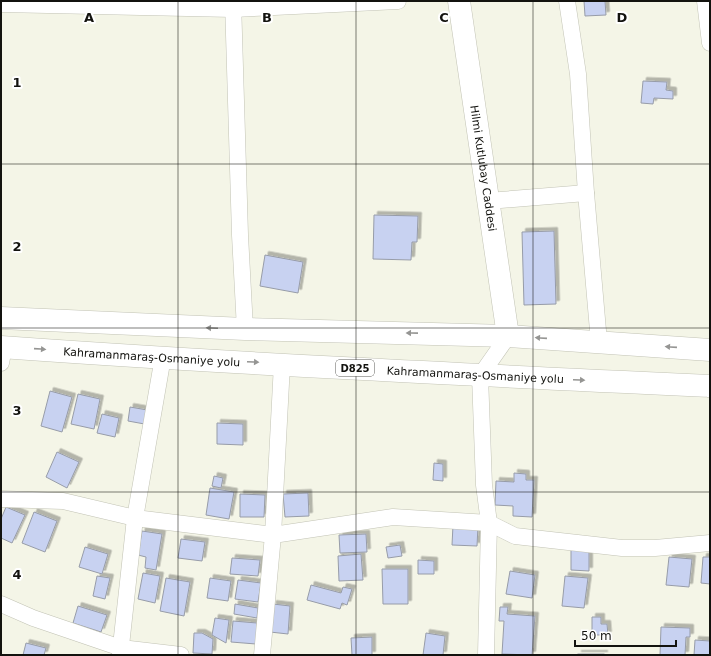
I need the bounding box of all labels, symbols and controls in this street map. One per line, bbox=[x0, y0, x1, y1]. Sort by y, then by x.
text: A bbox=[84, 10, 94, 25]
text: B bbox=[262, 10, 272, 25]
text: C bbox=[439, 10, 449, 25]
text: D bbox=[617, 10, 628, 25]
text: 1 bbox=[12, 75, 22, 90]
street label: Hilmi Kutlubay Caddesi bbox=[467, 104, 499, 232]
text: 2 bbox=[12, 239, 22, 254]
one-way arrow bbox=[205, 325, 218, 331]
one-way arrow bbox=[405, 330, 418, 336]
one-way arrow bbox=[535, 335, 547, 342]
one-way arrow bbox=[665, 344, 677, 351]
street label: Kahramanmaraş-Osmaniye yolu bbox=[63, 345, 240, 369]
one-way arrow bbox=[34, 346, 46, 353]
one-way arrow bbox=[247, 359, 260, 366]
road number: D825 bbox=[336, 360, 374, 376]
street label: Kahramanmaraş-Osmaniye yolu bbox=[386, 364, 564, 386]
one-way arrow bbox=[573, 377, 586, 383]
text: 3 bbox=[12, 403, 22, 418]
text: 4 bbox=[12, 567, 22, 582]
scale bar bbox=[575, 622, 676, 648]
text: 50 m bbox=[581, 629, 612, 643]

